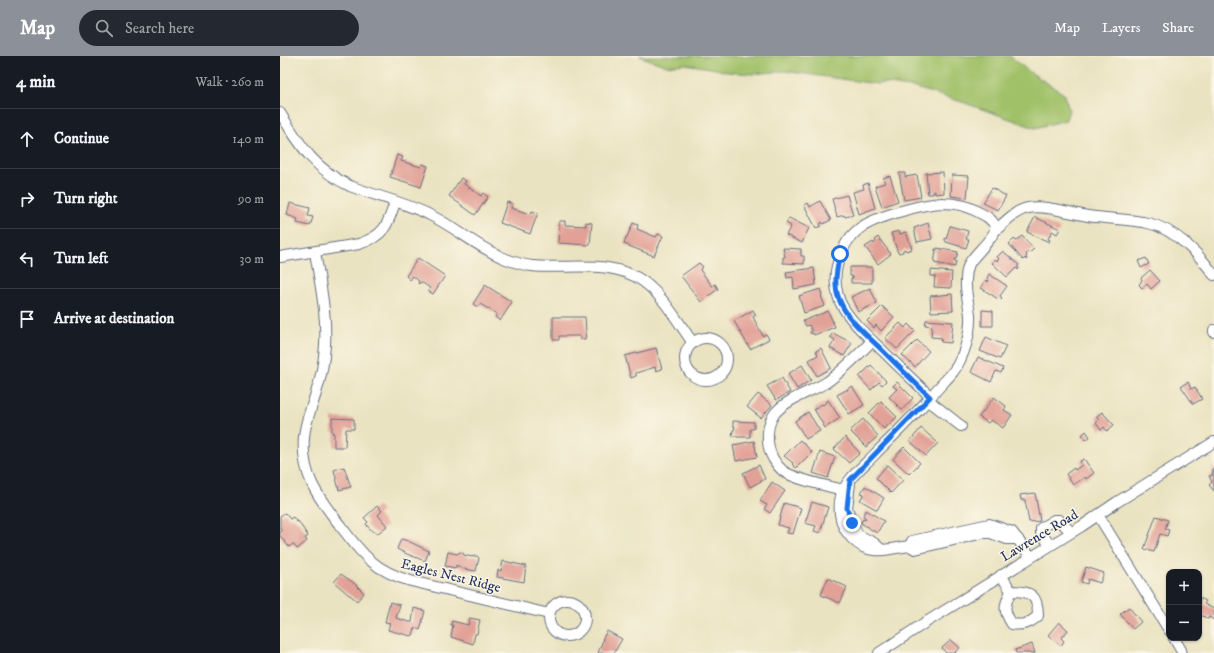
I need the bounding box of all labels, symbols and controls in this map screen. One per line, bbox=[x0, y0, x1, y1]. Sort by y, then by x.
search box bbox=[79, 10, 359, 46]
text: Map bbox=[20, 17, 55, 40]
icon: search bbox=[93, 17, 115, 39]
text: Search here bbox=[125, 19, 194, 38]
text: Map bbox=[1054, 19, 1080, 37]
text: Layers bbox=[1102, 19, 1140, 37]
text: Share bbox=[1162, 19, 1194, 37]
text: 4 min bbox=[16, 71, 55, 93]
text: Walk · 260 m bbox=[196, 74, 264, 90]
icon: ahead bbox=[16, 128, 38, 150]
text: Continue bbox=[54, 129, 109, 148]
text: 140 m bbox=[232, 131, 264, 147]
icon: right bbox=[16, 188, 38, 210]
text: Turn right bbox=[54, 189, 117, 208]
text: 90 m bbox=[238, 191, 264, 207]
route start bbox=[831, 245, 849, 263]
icon: left bbox=[16, 248, 38, 270]
text: Turn left bbox=[54, 249, 108, 268]
text: 30 m bbox=[240, 251, 264, 267]
icon: arrive bbox=[16, 308, 38, 330]
text: Arrive at destination bbox=[54, 309, 174, 328]
street label: Lawrence Road bbox=[998, 506, 1081, 566]
route end bbox=[843, 514, 861, 532]
street label: Eagles Nest Ridge bbox=[399, 555, 503, 597]
map controls bbox=[1166, 569, 1202, 641]
button: + bbox=[1166, 569, 1202, 605]
button: − bbox=[1166, 605, 1202, 641]

